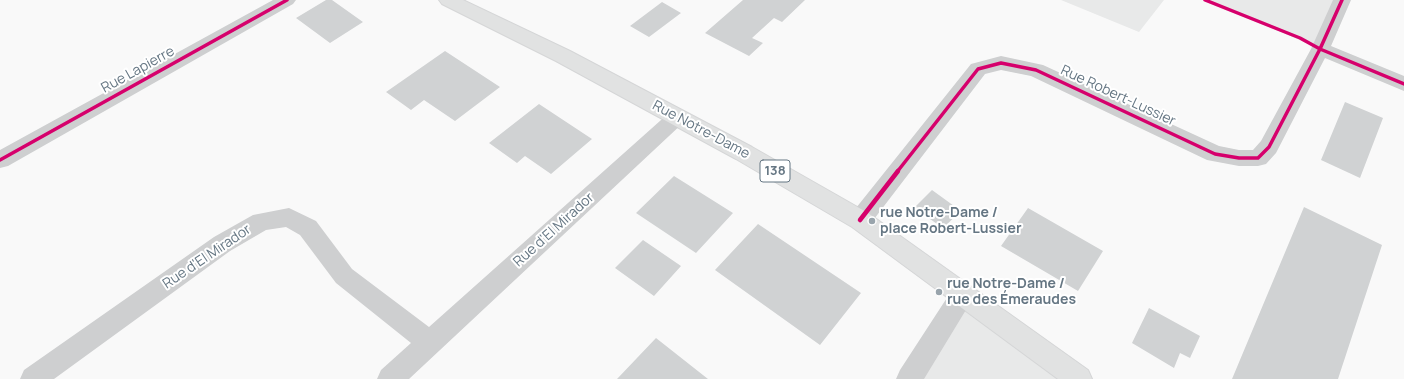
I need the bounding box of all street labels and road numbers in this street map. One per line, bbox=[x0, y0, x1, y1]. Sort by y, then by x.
street label: Rue Lapierre bbox=[99, 43, 177, 97]
street label: Rue Robert-Lussier bbox=[1058, 62, 1178, 130]
street label: Rue Notre-Dame bbox=[649, 97, 753, 163]
road number: 138 bbox=[760, 160, 790, 182]
street label: Rue d'El Mirador bbox=[510, 189, 598, 271]
street label: Rue d'El Mirador bbox=[160, 221, 254, 293]

